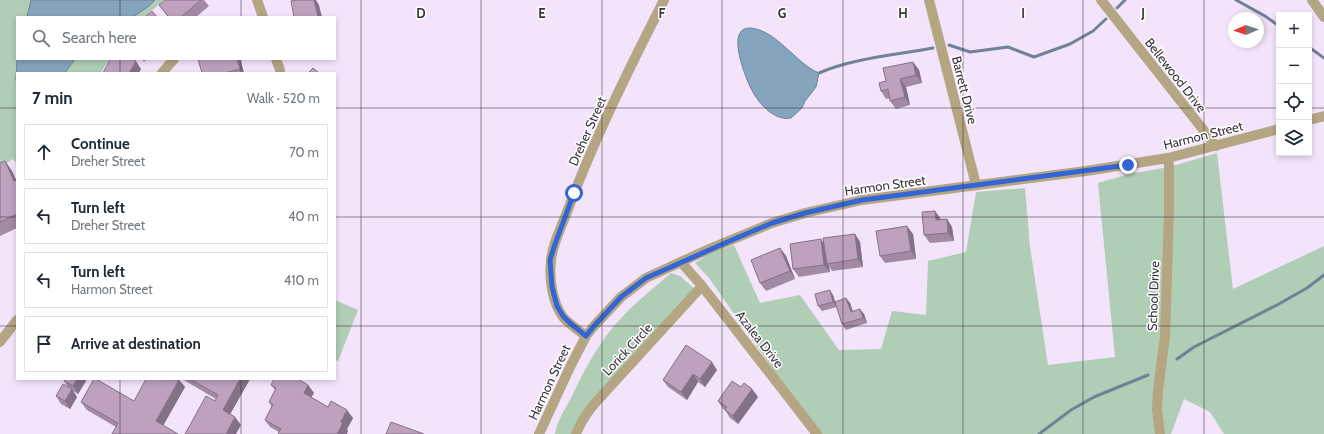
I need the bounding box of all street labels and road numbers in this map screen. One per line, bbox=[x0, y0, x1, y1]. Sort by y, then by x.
street label: Bellewood Drive bbox=[1142, 35, 1210, 116]
street label: Barrett Drive bbox=[949, 54, 981, 126]
street label: Dreher Street bbox=[565, 93, 610, 168]
street label: Harmon Street bbox=[1161, 117, 1245, 153]
street label: Harmon Street bbox=[844, 171, 927, 199]
street label: School Drive bbox=[1144, 260, 1162, 331]
street label: Azalea Drive bbox=[733, 307, 788, 371]
street label: Lorick Circle bbox=[599, 319, 655, 378]
street label: Harmon Street bbox=[525, 341, 574, 422]

